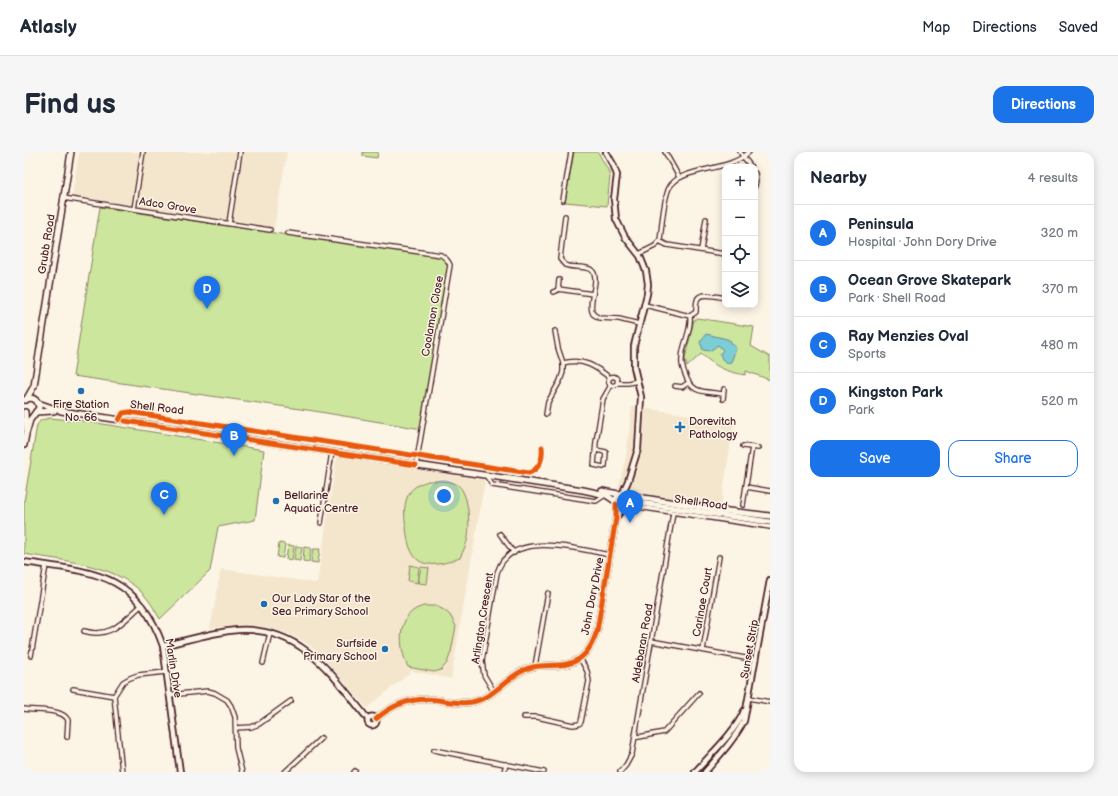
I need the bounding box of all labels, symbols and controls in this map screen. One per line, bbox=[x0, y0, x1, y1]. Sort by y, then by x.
text: Atlasly bbox=[20, 16, 77, 39]
text: Map bbox=[922, 19, 950, 36]
text: Directions bbox=[972, 19, 1037, 36]
text: Saved bbox=[1059, 19, 1098, 36]
button: Directions bbox=[993, 86, 1094, 123]
text: Find us bbox=[24, 88, 116, 121]
map controls bbox=[722, 164, 758, 308]
button: + bbox=[722, 164, 758, 200]
text: Nearby bbox=[810, 168, 867, 188]
text: 4 results bbox=[1028, 170, 1078, 186]
street label: Adco Grove bbox=[138, 195, 198, 217]
button: − bbox=[722, 200, 758, 236]
street label: Grubb Road bbox=[35, 213, 58, 275]
text: Peninsula bbox=[848, 215, 914, 234]
text: A bbox=[819, 225, 827, 241]
text: 320 m bbox=[1040, 225, 1078, 241]
text: Hospital · John Dory Drive bbox=[848, 234, 997, 250]
button: locate bbox=[722, 236, 758, 272]
text: Ocean Grove Skatepark bbox=[848, 271, 1011, 290]
button: layers bbox=[722, 272, 758, 308]
street label: Coolamon Close bbox=[419, 274, 446, 358]
pin: D bbox=[194, 276, 220, 309]
text: B bbox=[818, 281, 828, 297]
text: 370 m bbox=[1042, 281, 1078, 297]
text: Park · Shell Road bbox=[848, 290, 946, 306]
text: Ray Menzies Oval bbox=[848, 327, 969, 346]
text: C bbox=[818, 337, 828, 353]
text: 480 m bbox=[1041, 337, 1078, 353]
text: Sports bbox=[848, 346, 886, 362]
text: Kingston Park bbox=[848, 383, 943, 402]
marker: Fire Station No. 66 bbox=[76, 386, 86, 396]
text: D bbox=[818, 393, 828, 409]
text: 520 m bbox=[1041, 393, 1078, 409]
place label: Fire Station No. 66 bbox=[53, 398, 109, 424]
street label: Shell Road bbox=[129, 398, 184, 417]
text: Park bbox=[848, 402, 874, 418]
place label: Dorevitch Pathology bbox=[689, 415, 737, 441]
marker: Dorevitch Pathology bbox=[674, 421, 686, 433]
pin: B bbox=[221, 423, 247, 456]
button: Save bbox=[810, 440, 940, 477]
button: Share bbox=[948, 440, 1078, 477]
pin: C bbox=[151, 482, 177, 515]
your location bbox=[434, 486, 454, 506]
place label: Bellarine Aquatic Centre bbox=[284, 489, 359, 515]
pin: A bbox=[617, 490, 643, 523]
street label: Shell Road bbox=[673, 492, 728, 513]
marker: Bellarine Aquatic Centre bbox=[271, 496, 281, 506]
street label: John Dory Drive bbox=[579, 556, 606, 636]
street label: Carinae Court bbox=[690, 566, 715, 638]
street label: Arlington Crescent bbox=[469, 571, 496, 665]
place label: Our Lady Star of the Sea Primary School bbox=[272, 592, 371, 618]
marker: Our Lady Star of the Sea Primary School bbox=[259, 599, 269, 609]
street label: Aldebaran Road bbox=[629, 603, 656, 684]
street label: Sunset Strip bbox=[738, 618, 761, 680]
place label: Surfside Primary School bbox=[303, 637, 377, 663]
street label: Marlin Drive bbox=[162, 638, 185, 699]
marker: Surfside Primary School bbox=[380, 644, 390, 654]

